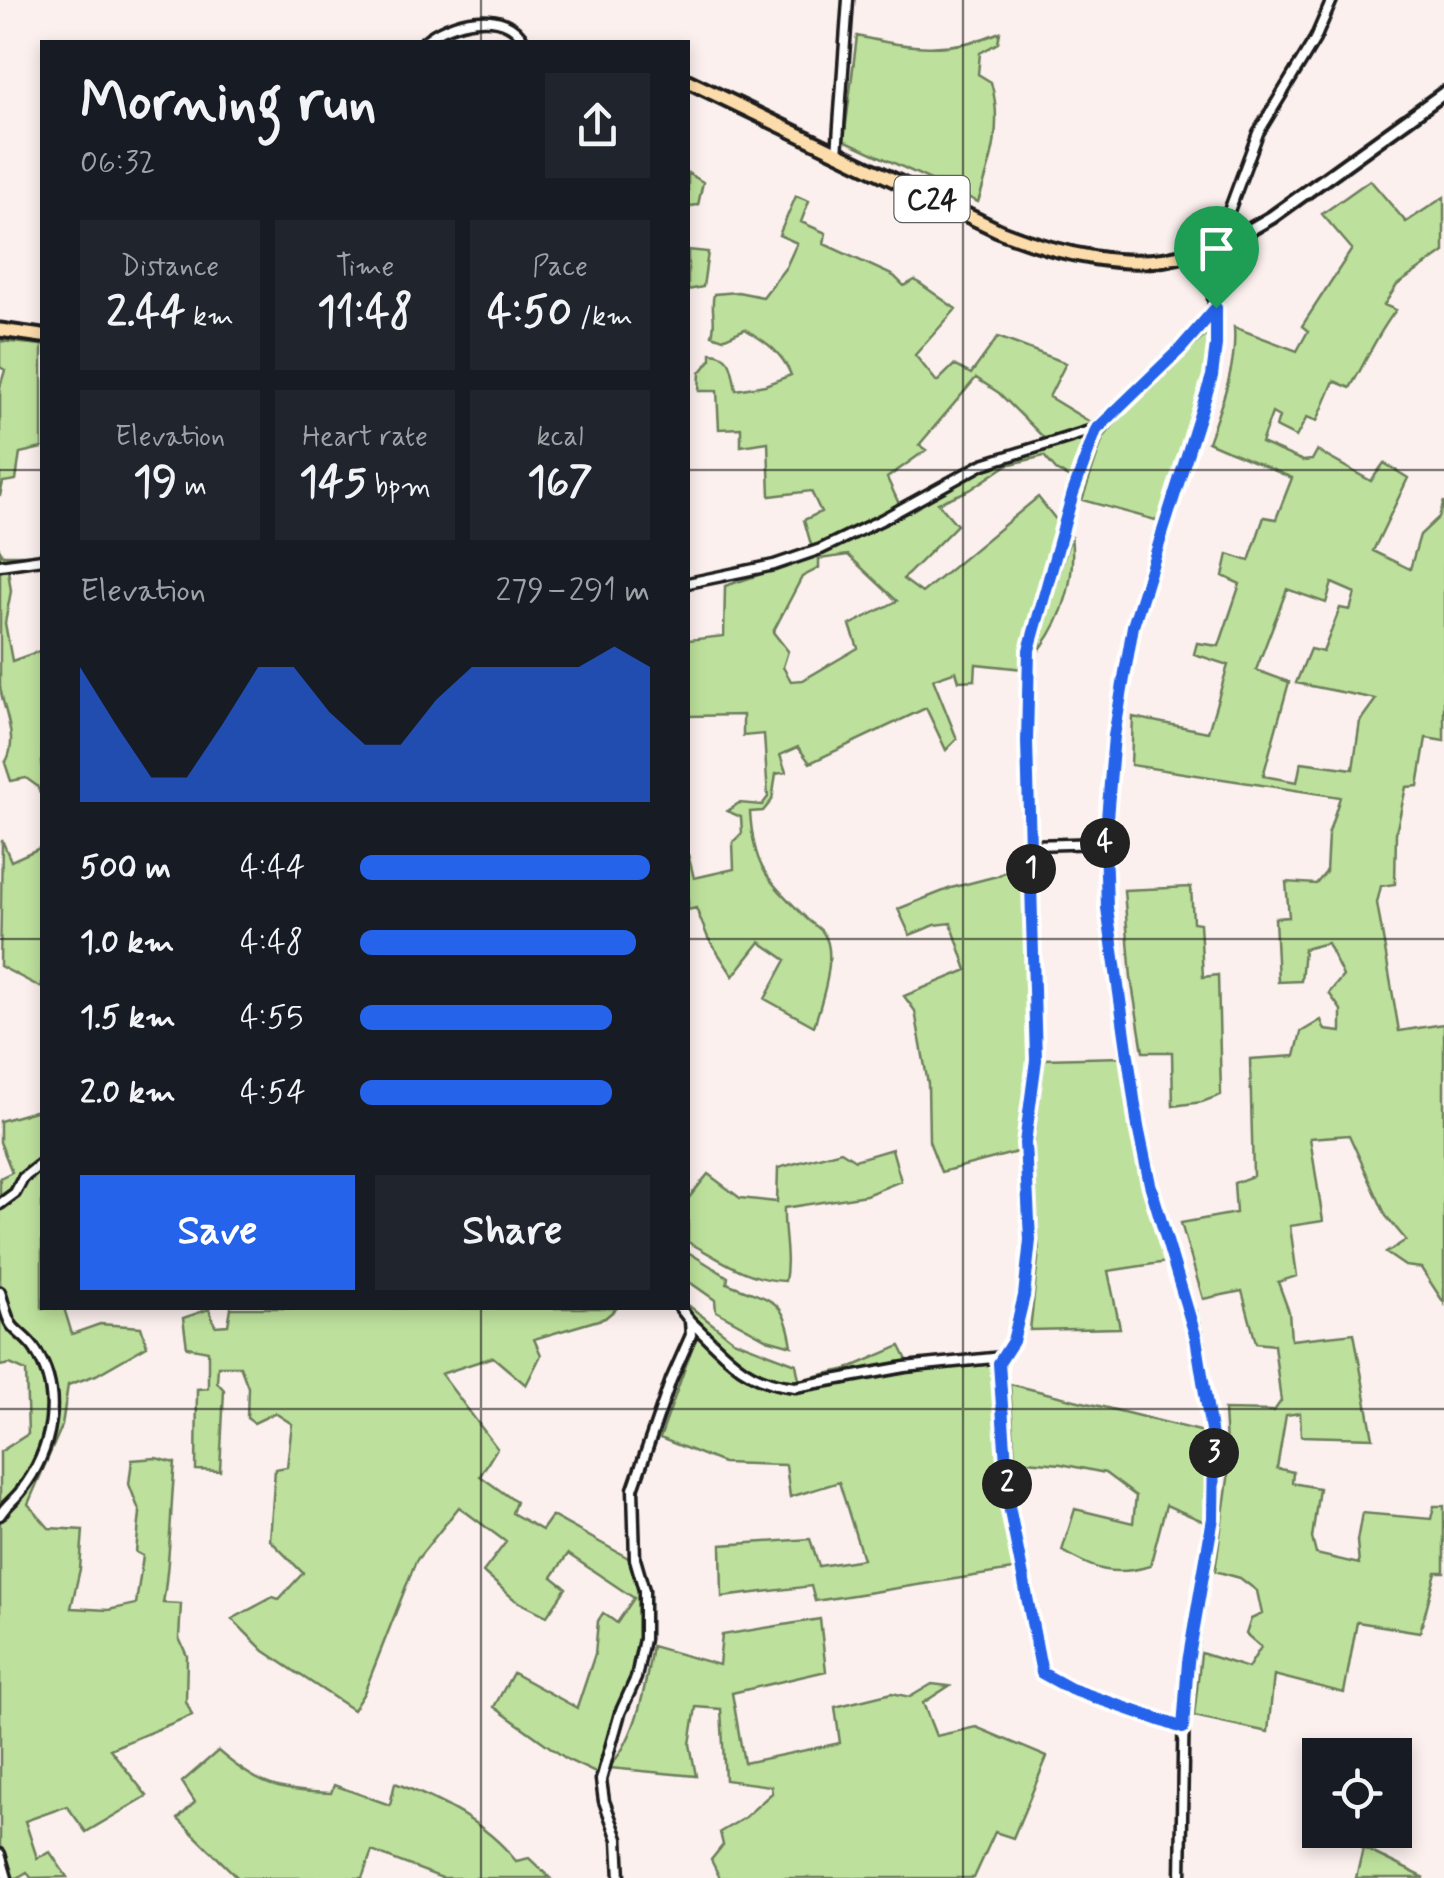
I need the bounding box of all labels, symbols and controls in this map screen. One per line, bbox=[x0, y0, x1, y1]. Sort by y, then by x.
text: Morning run bbox=[80, 68, 377, 140]
button: share bbox=[545, 73, 650, 178]
text: 06:32 bbox=[80, 142, 156, 184]
road number: C24 bbox=[894, 176, 970, 222]
pin bbox=[1174, 206, 1259, 309]
icon: arrive bbox=[1189, 221, 1244, 276]
text: Distance bbox=[121, 249, 219, 286]
text: Time bbox=[336, 249, 394, 286]
text: Pace bbox=[532, 249, 588, 286]
text: 2.44 bbox=[106, 286, 185, 341]
text: 11:48 bbox=[317, 286, 413, 341]
text: 4:50 bbox=[487, 286, 572, 341]
text: km bbox=[185, 299, 234, 336]
text: /km bbox=[572, 299, 633, 336]
text: Elevation bbox=[115, 419, 225, 456]
text: Heart rate bbox=[302, 419, 428, 456]
text: kcal bbox=[536, 419, 584, 456]
text: 19 bbox=[133, 456, 177, 511]
text: 145 bbox=[299, 456, 367, 511]
text: 167 bbox=[527, 456, 593, 511]
text: m bbox=[177, 469, 207, 506]
text: bpm bbox=[367, 469, 431, 506]
text: Elevation bbox=[80, 570, 206, 612]
text: 279–291 m bbox=[495, 570, 650, 612]
pin: 4 bbox=[1080, 818, 1130, 868]
text: 4 bbox=[1097, 824, 1113, 861]
pin: 1 bbox=[1006, 844, 1056, 894]
text: 500 m bbox=[80, 847, 171, 889]
text: 4:44 bbox=[240, 847, 305, 889]
text: 1 bbox=[1025, 850, 1037, 887]
text: 1.0 km bbox=[80, 922, 174, 964]
text: 4:48 bbox=[240, 922, 303, 964]
text: 1.5 km bbox=[80, 997, 176, 1039]
text: 4:55 bbox=[240, 997, 303, 1039]
text: 2.0 km bbox=[80, 1072, 176, 1114]
text: 4:54 bbox=[240, 1072, 306, 1114]
button: Save bbox=[80, 1175, 355, 1290]
button: Share bbox=[375, 1175, 650, 1290]
pin: 3 bbox=[1189, 1428, 1239, 1478]
text: 3 bbox=[1208, 1434, 1220, 1471]
pin: 2 bbox=[982, 1459, 1032, 1509]
text: 2 bbox=[1000, 1465, 1014, 1502]
map controls bbox=[1302, 1738, 1412, 1848]
button: locate bbox=[1302, 1738, 1412, 1848]

